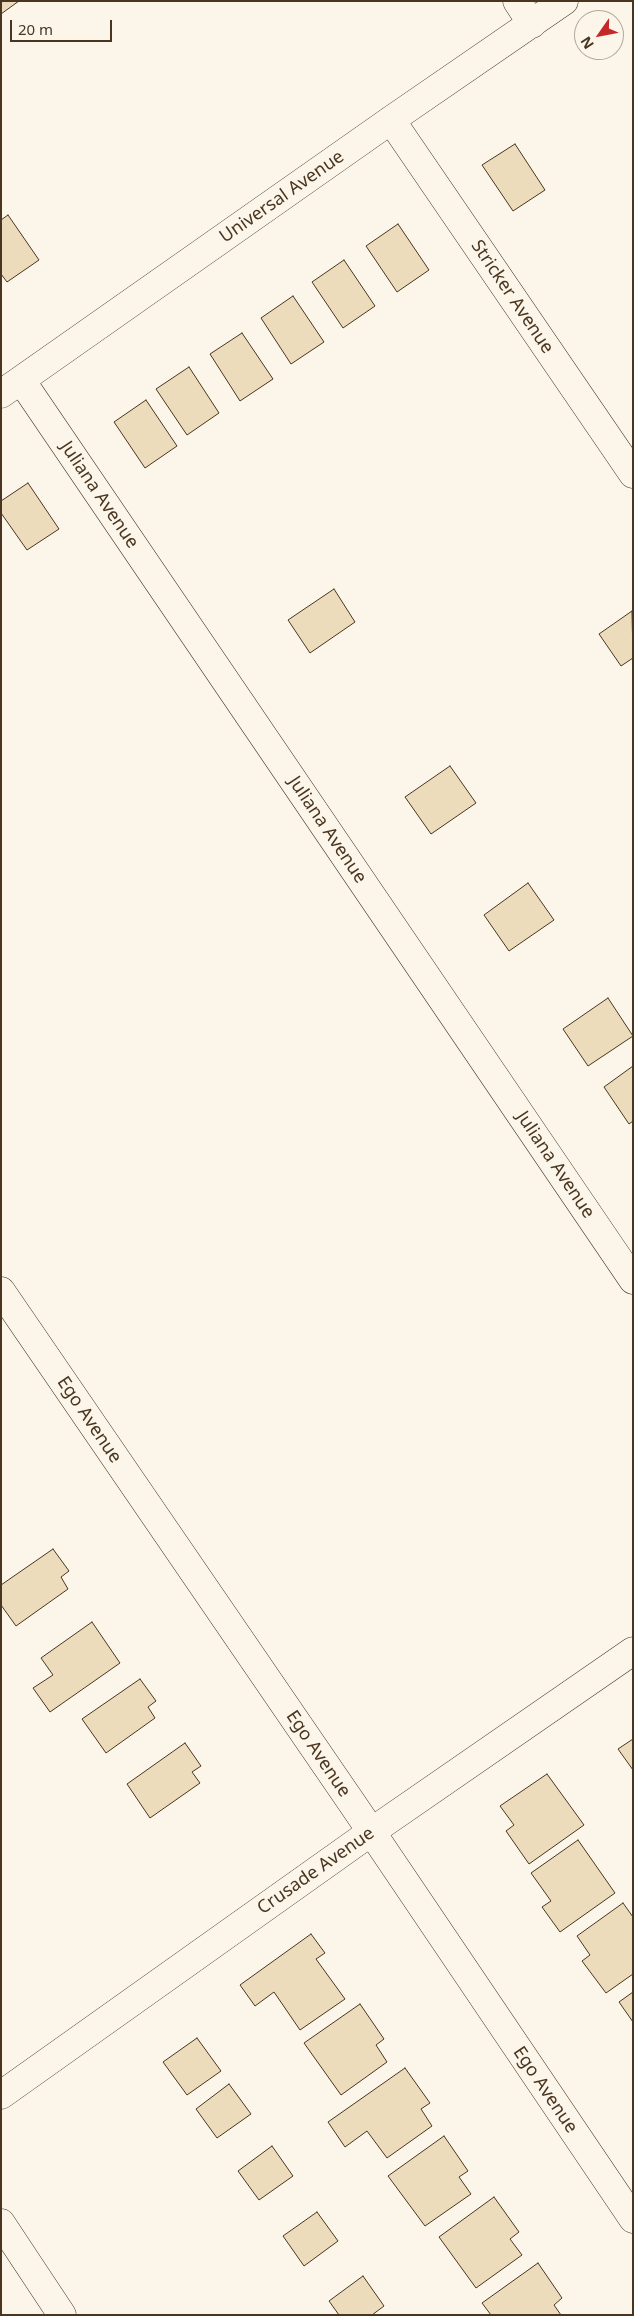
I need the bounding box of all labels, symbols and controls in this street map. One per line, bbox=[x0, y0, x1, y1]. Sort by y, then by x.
scale bar bbox=[12, 10, 115, 42]
north arrow bbox=[574, 10, 624, 60]
text: 20 m bbox=[18, 19, 53, 39]
text: N bbox=[576, 33, 598, 53]
street label: Universal Avenue bbox=[216, 146, 348, 248]
street label: Stricker Avenue bbox=[466, 236, 558, 358]
street label: Juliana Avenue bbox=[55, 437, 143, 553]
street label: Juliana Avenue bbox=[283, 772, 371, 888]
street label: Juliana Avenue bbox=[511, 1107, 599, 1223]
street label: Ego Avenue bbox=[52, 1373, 126, 1467]
street label: Ego Avenue bbox=[281, 1707, 355, 1801]
street label: Crusade Avenue bbox=[253, 1823, 379, 1919]
street label: Ego Avenue bbox=[508, 2043, 582, 2137]

